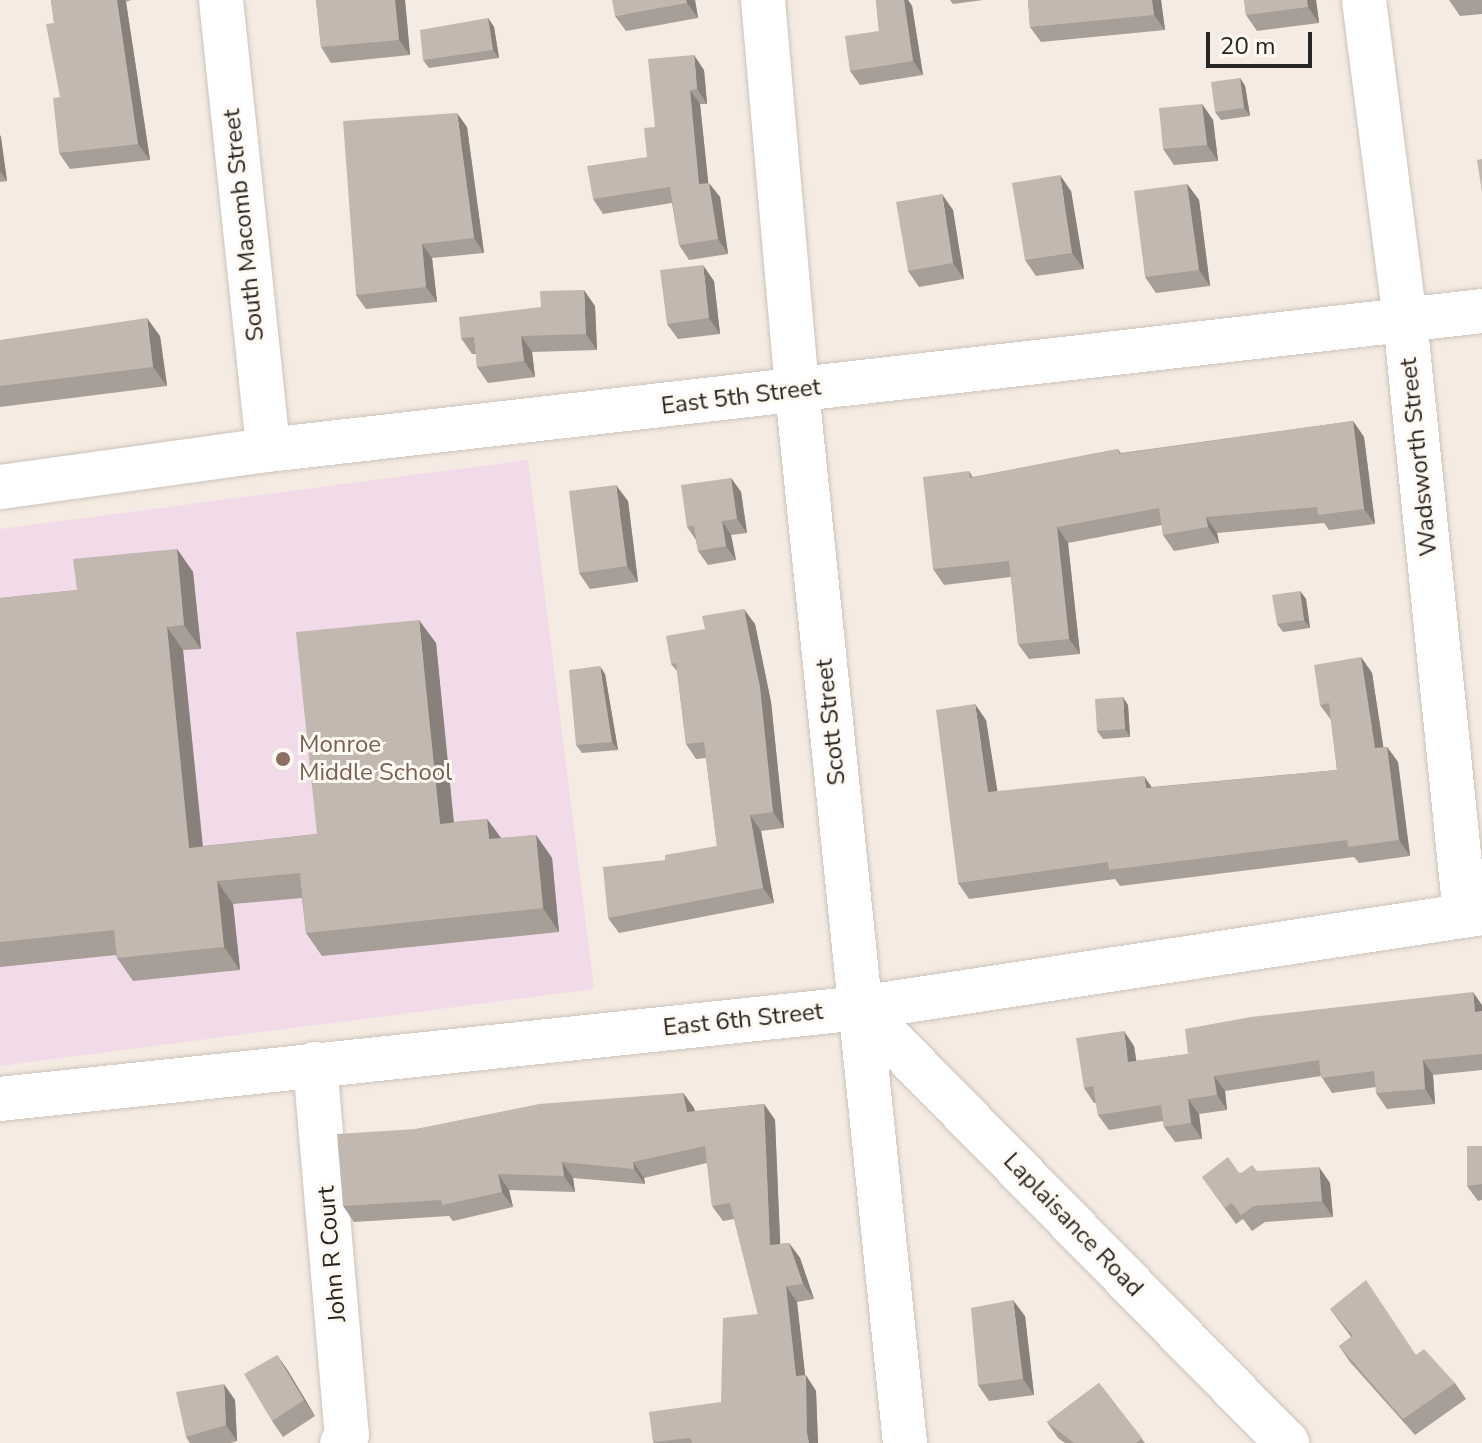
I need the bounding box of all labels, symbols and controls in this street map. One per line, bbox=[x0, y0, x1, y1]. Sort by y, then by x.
scale bar bbox=[1210, 16, 1316, 66]
text: 20 m bbox=[1220, 30, 1276, 62]
street label: South Macomb Street bbox=[217, 107, 271, 343]
street label: Wadsworth Street bbox=[1394, 356, 1444, 558]
street label: East 5th Street bbox=[660, 373, 822, 421]
street label: Scott Street bbox=[810, 657, 852, 787]
place label: Monroe Middle School bbox=[299, 731, 452, 787]
marker: Monroe Middle School bbox=[274, 750, 292, 768]
street label: East 6th Street bbox=[662, 997, 824, 1043]
street label: Laplaisance Road bbox=[997, 1147, 1149, 1303]
street label: John R Court bbox=[312, 1185, 352, 1323]

